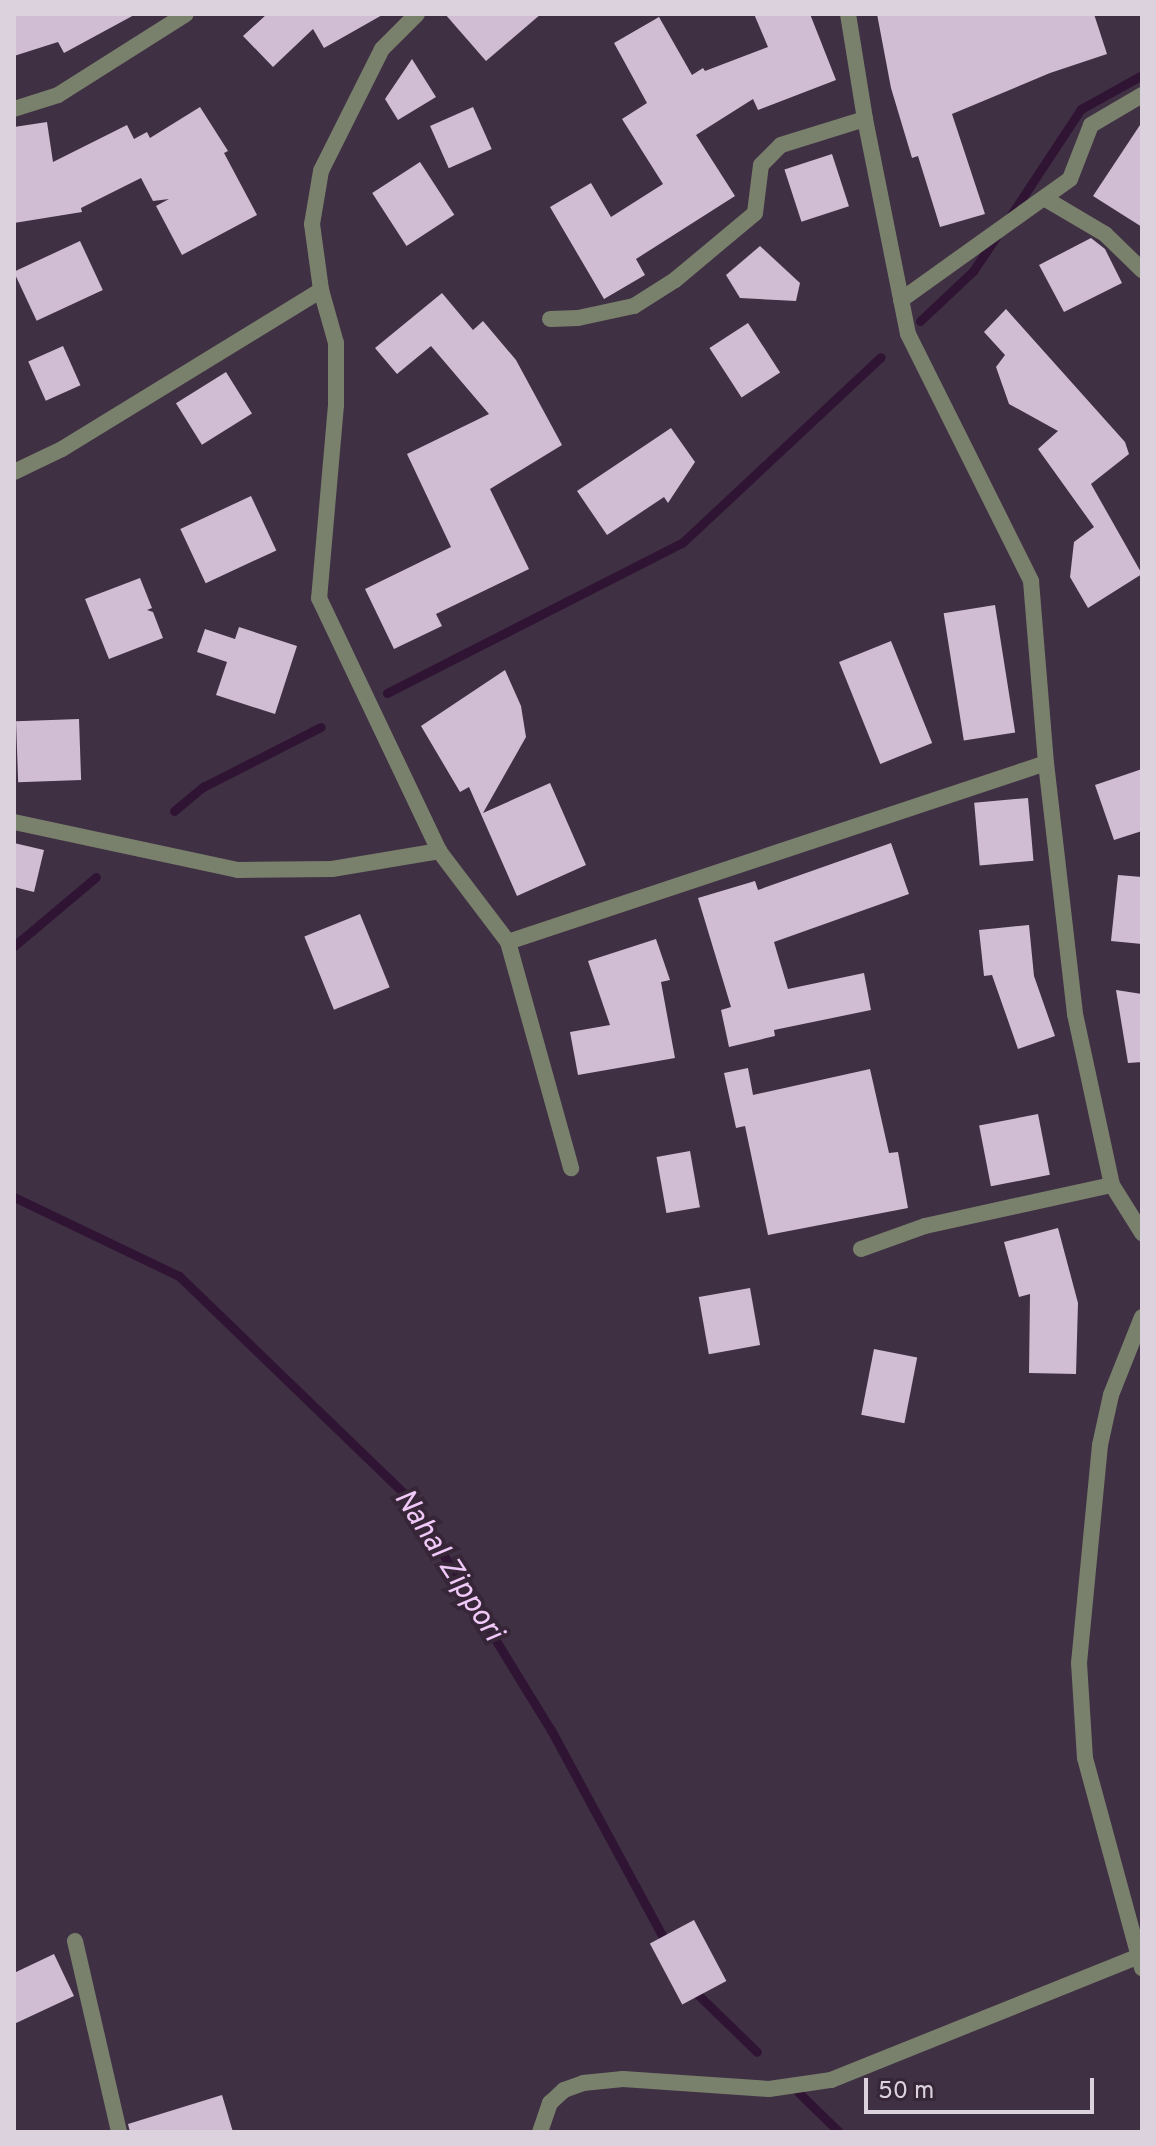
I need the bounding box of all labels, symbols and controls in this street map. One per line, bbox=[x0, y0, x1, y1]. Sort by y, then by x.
water label: Nahal Zippori bbox=[385, 1483, 509, 1649]
scale bar bbox=[868, 2062, 1098, 2112]
text: 50 m bbox=[878, 2077, 934, 2107]

